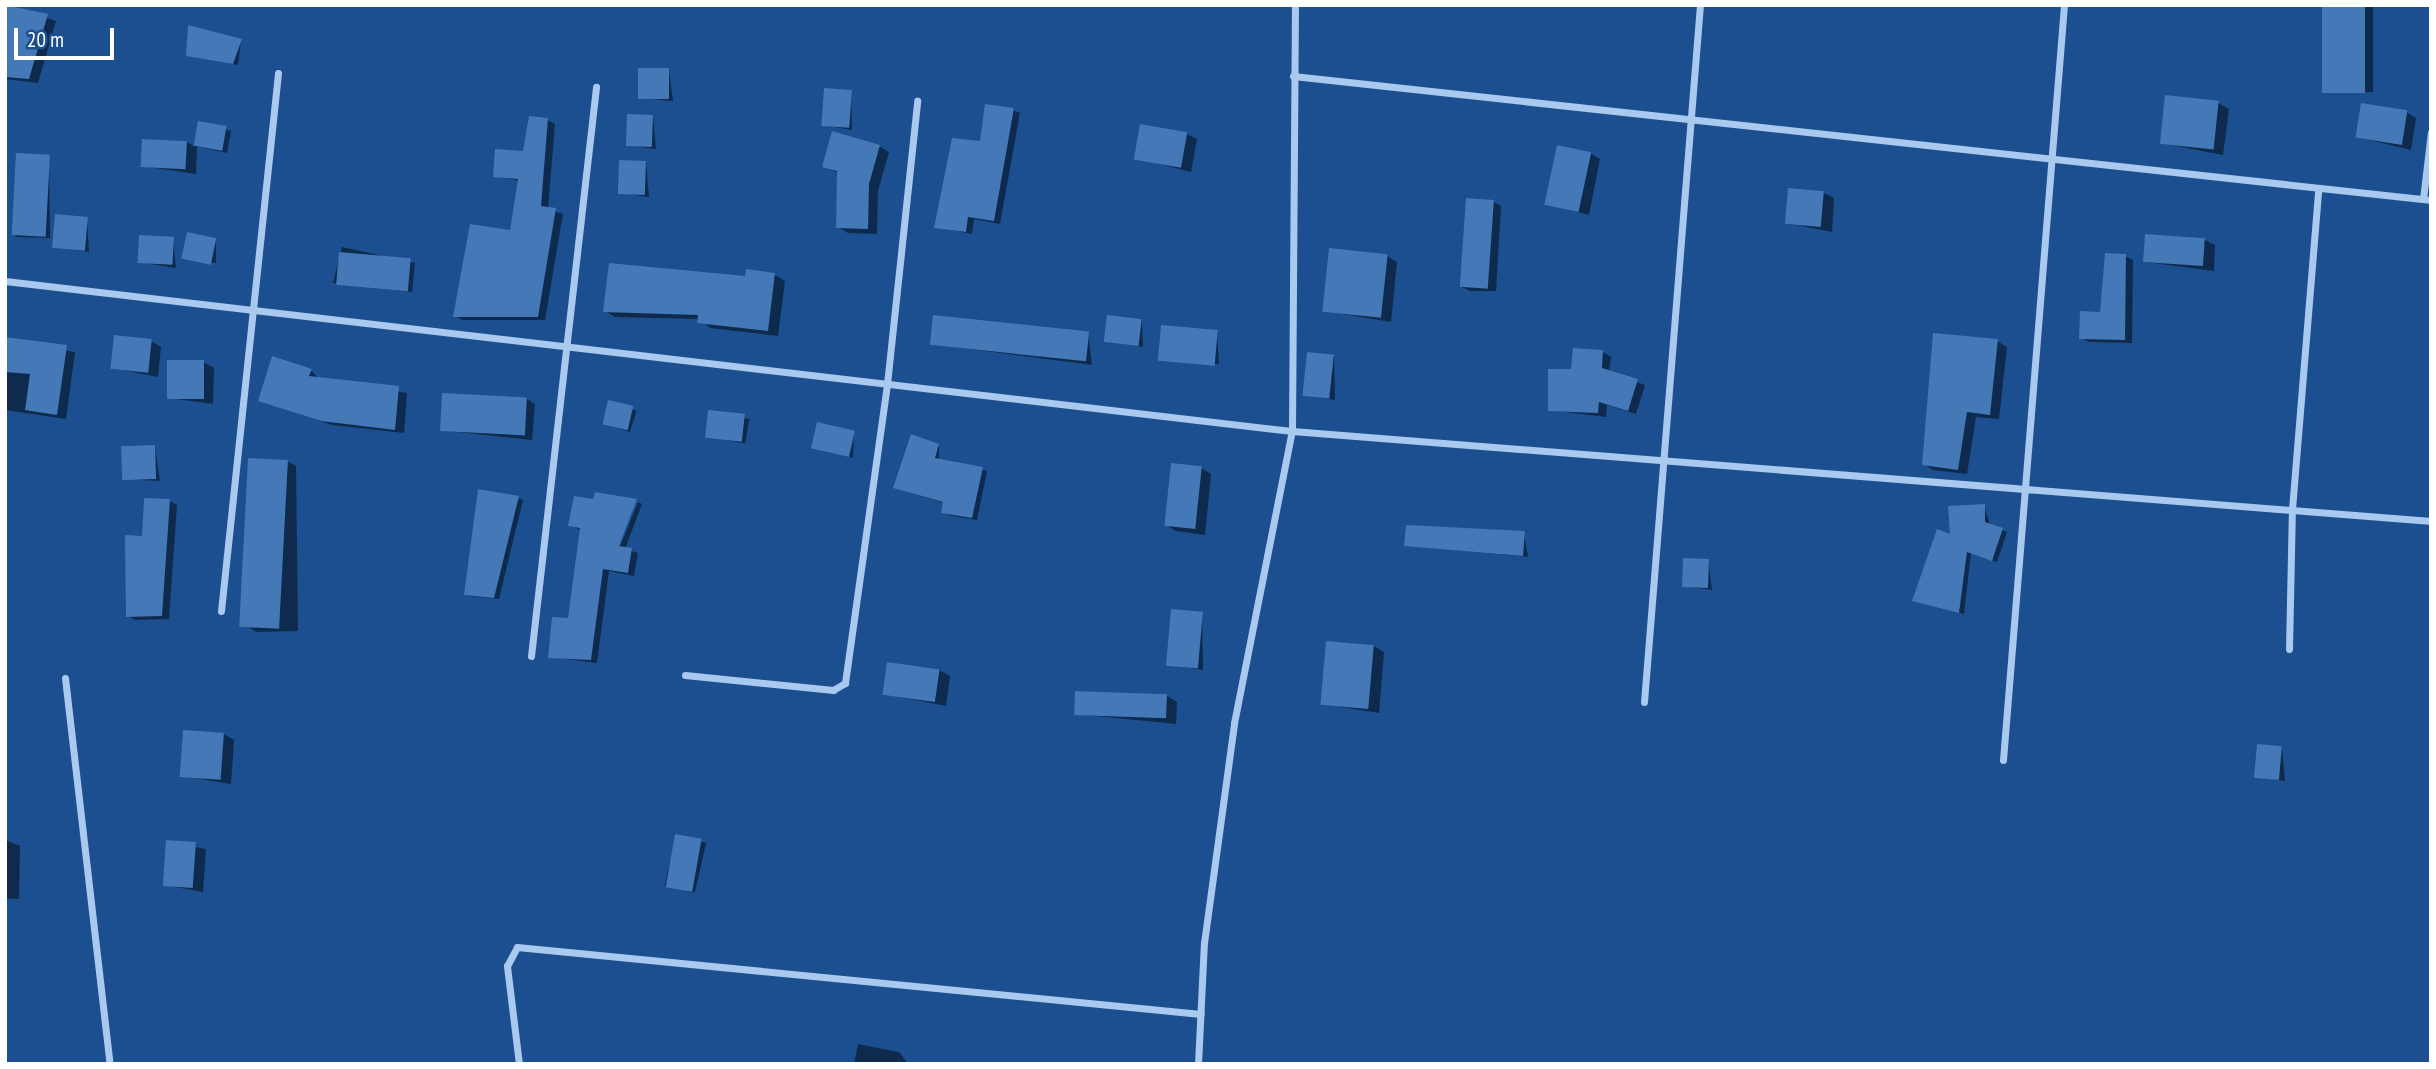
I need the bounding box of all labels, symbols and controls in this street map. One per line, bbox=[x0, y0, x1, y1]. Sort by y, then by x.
scale bar bbox=[18, 14, 117, 58]
text: 20 m bbox=[27, 26, 64, 53]

